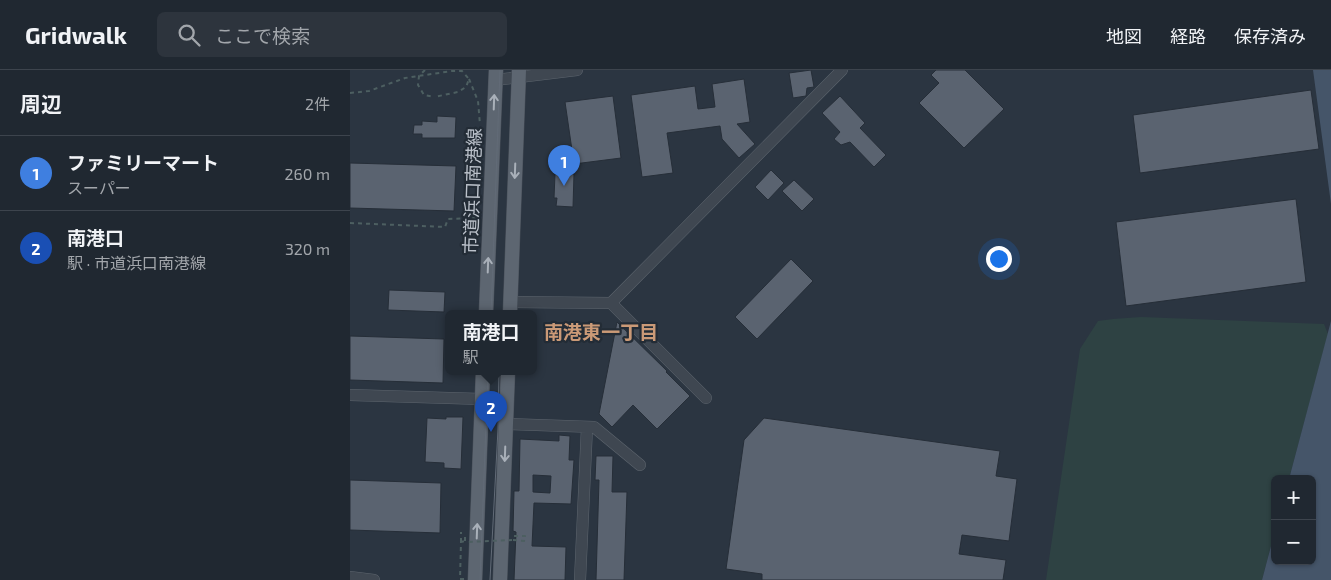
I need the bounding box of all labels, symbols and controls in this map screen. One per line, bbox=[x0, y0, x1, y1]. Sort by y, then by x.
search box bbox=[157, 12, 507, 57]
text: Gridwalk bbox=[25, 20, 127, 49]
icon: search bbox=[175, 21, 203, 49]
text: ここで検索 bbox=[215, 24, 310, 47]
text: 地図 bbox=[1106, 25, 1142, 47]
text: 経路 bbox=[1170, 25, 1206, 47]
text: 保存済み bbox=[1234, 25, 1306, 47]
text: 周辺 bbox=[20, 91, 62, 116]
text: 2件 bbox=[305, 94, 330, 113]
one-way arrow bbox=[490, 94, 499, 110]
street label: 市道浜口南港線 bbox=[459, 128, 485, 254]
pin: 1 bbox=[548, 145, 580, 186]
text: ファミリーマート bbox=[67, 151, 219, 174]
one-way arrow bbox=[511, 163, 520, 179]
text: 1 bbox=[33, 164, 39, 183]
text: 260 m bbox=[285, 164, 330, 183]
text: スーパー bbox=[67, 178, 131, 197]
text: 南港口 bbox=[67, 226, 124, 249]
text: 2 bbox=[31, 239, 41, 258]
text: 320 m bbox=[285, 239, 330, 258]
your location bbox=[986, 246, 1012, 272]
text: 駅 · 市道浜口南港線 bbox=[67, 253, 206, 272]
one-way arrow bbox=[483, 257, 492, 273]
popup bbox=[445, 310, 537, 375]
text: 南港口 bbox=[462, 320, 520, 343]
district label: 南港東一丁目 bbox=[544, 320, 658, 343]
text: 駅 bbox=[462, 347, 479, 366]
pin: 2 bbox=[475, 391, 507, 432]
one-way arrow bbox=[501, 446, 510, 462]
map controls bbox=[1271, 475, 1316, 565]
button: + bbox=[1271, 475, 1316, 520]
button: − bbox=[1271, 520, 1316, 565]
one-way arrow bbox=[472, 524, 481, 540]

